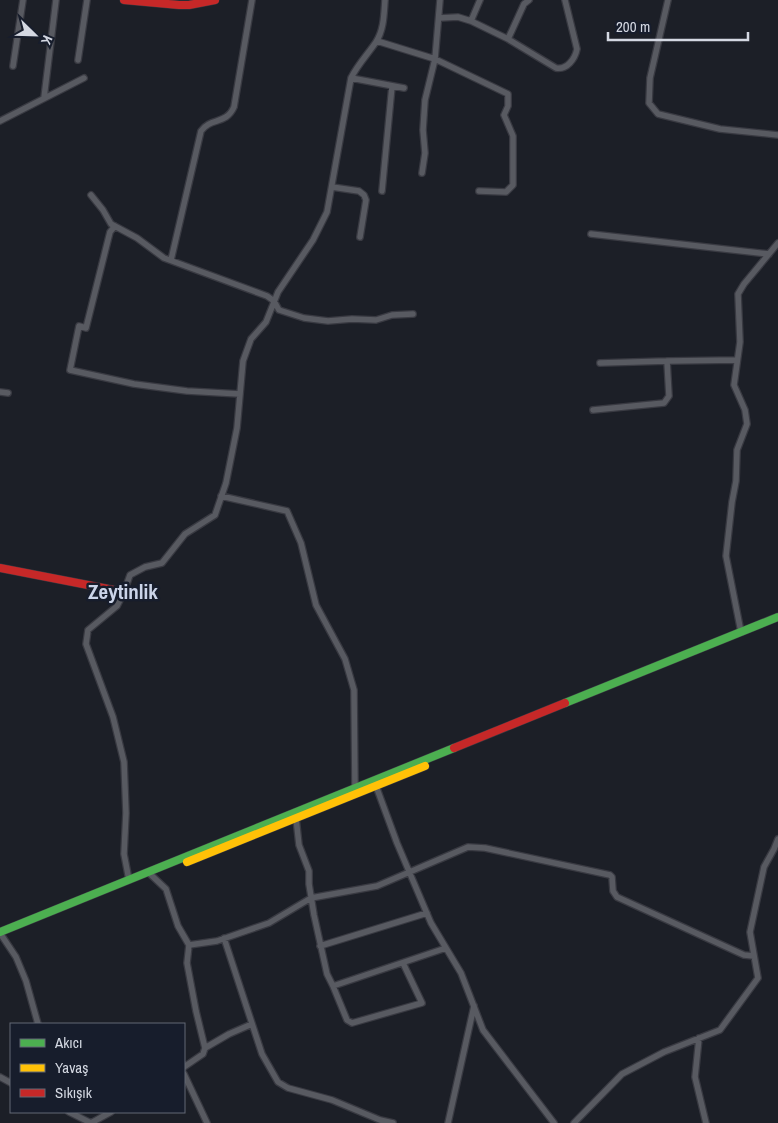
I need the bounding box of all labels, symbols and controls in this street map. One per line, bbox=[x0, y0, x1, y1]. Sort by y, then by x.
north arrow bbox=[10, 10, 60, 60]
scale bar bbox=[608, 10, 748, 42]
text: 200 m bbox=[616, 16, 650, 37]
text: K bbox=[37, 33, 57, 48]
district label: Zeytinlik bbox=[88, 577, 158, 606]
legend bbox=[10, 1023, 185, 1113]
text: Akıcı bbox=[54, 1032, 82, 1053]
text: Yavaş bbox=[55, 1057, 88, 1078]
text: Sıkışık bbox=[55, 1082, 93, 1103]

